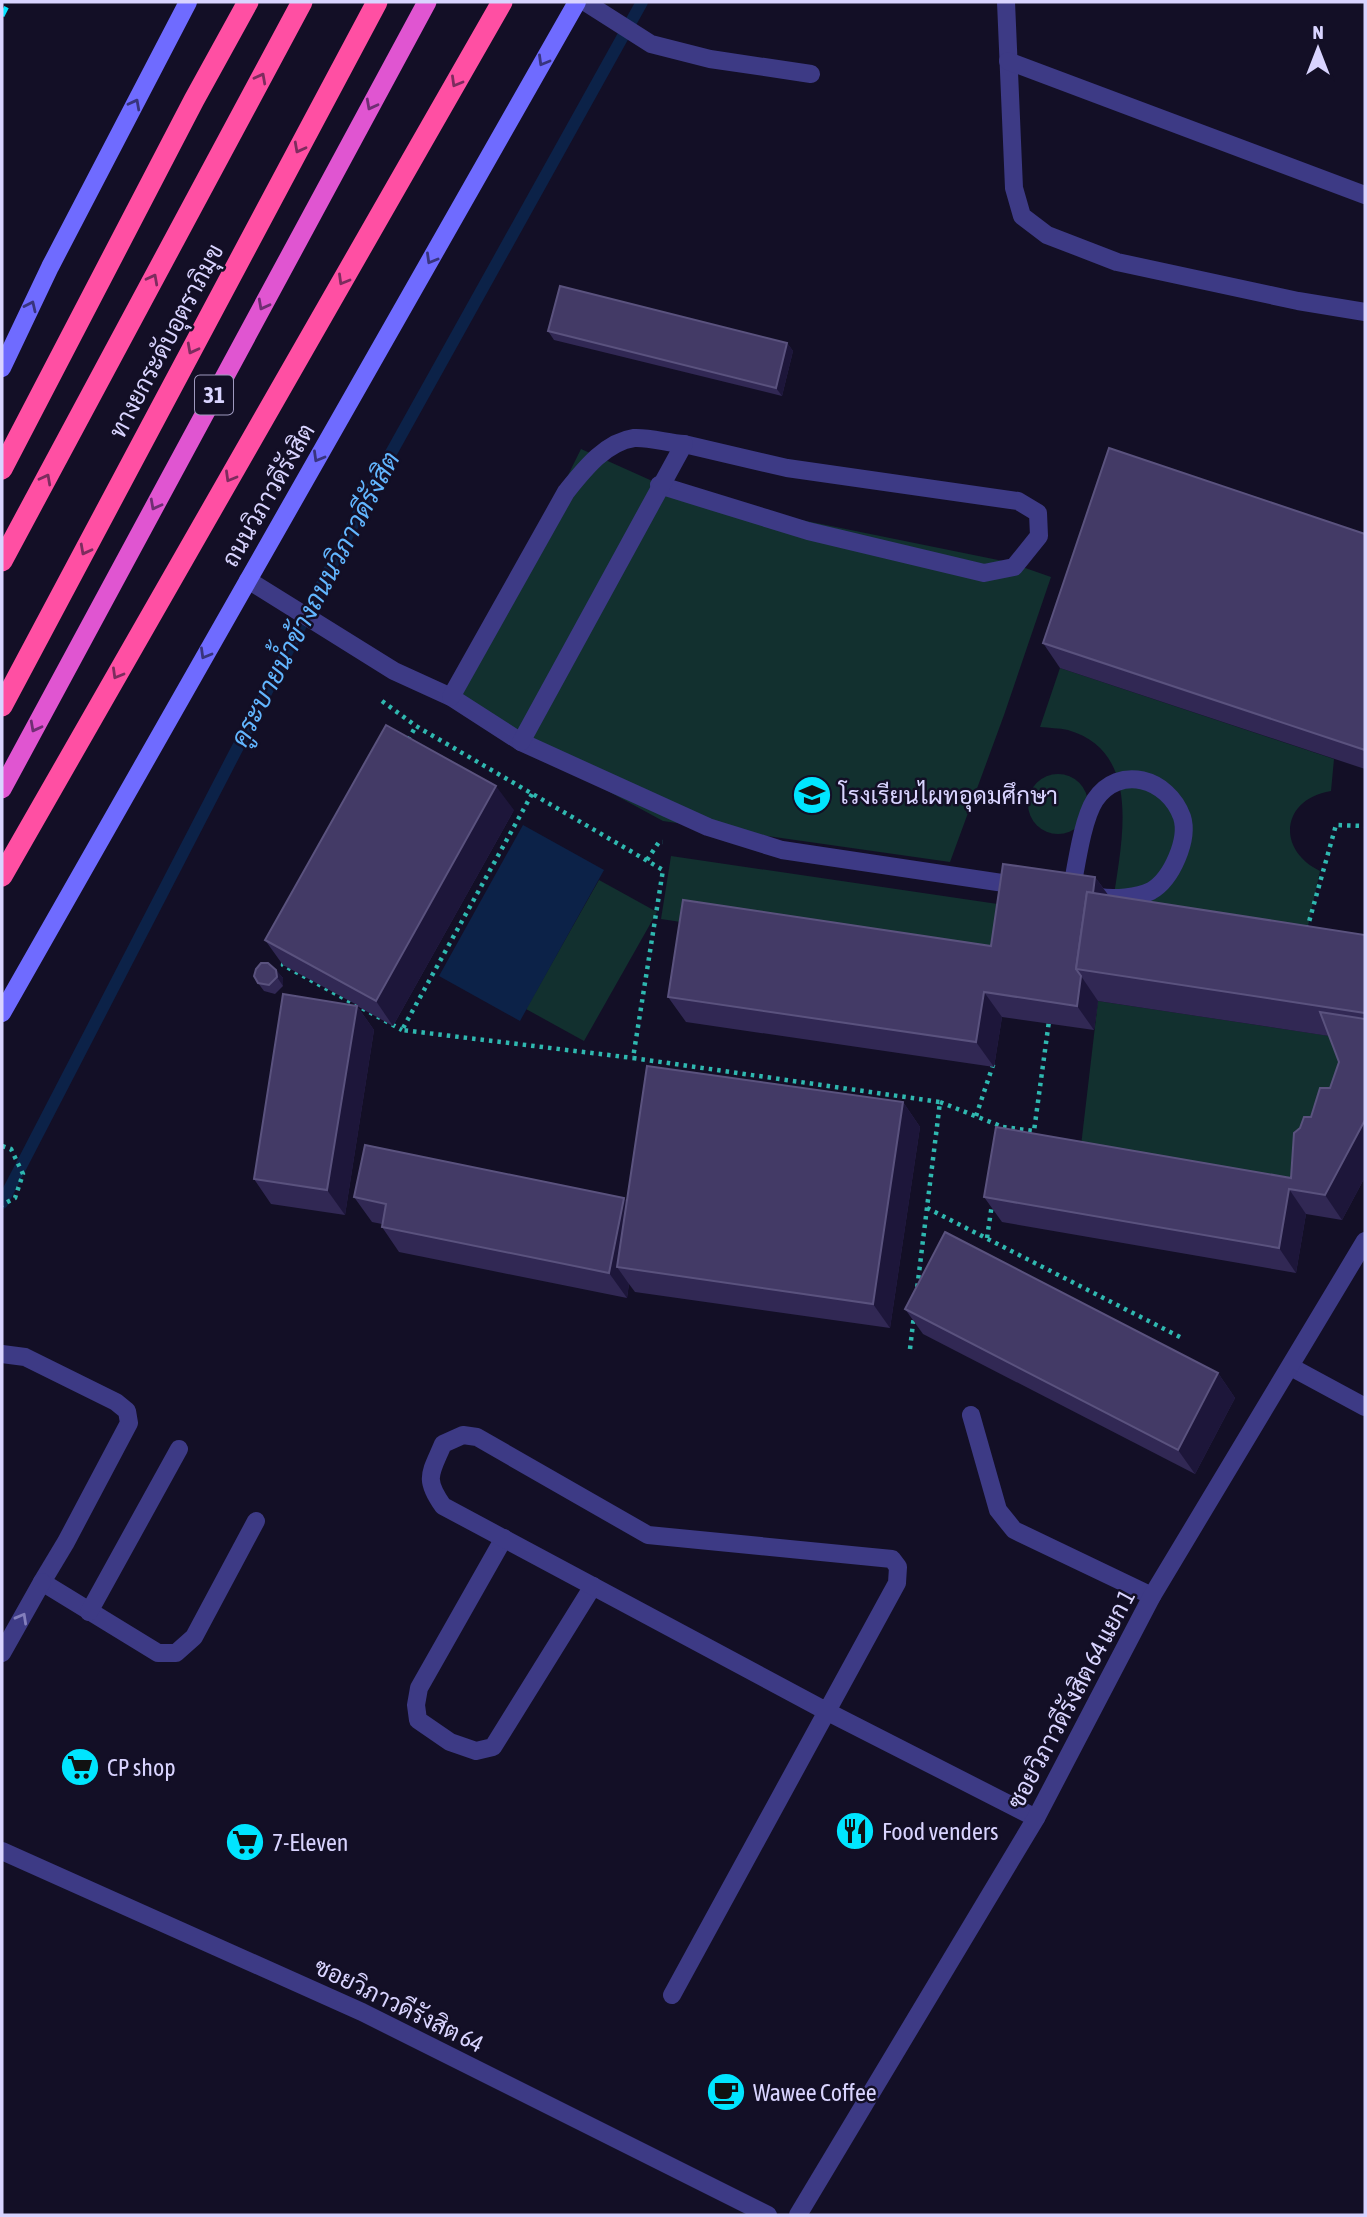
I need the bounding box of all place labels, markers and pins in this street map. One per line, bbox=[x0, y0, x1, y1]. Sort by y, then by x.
school or university icon: โรงเรียนไผทอุดมศึกษา bbox=[791, 774, 833, 816]
place label: โรงเรียนไผทอุดมศึกษา bbox=[837, 780, 1058, 812]
supermarket icon: CP shop bbox=[59, 1746, 101, 1788]
place label: CP shop bbox=[107, 1754, 176, 1781]
restaurant icon: Food venders bbox=[834, 1810, 876, 1852]
place label: Food venders bbox=[882, 1818, 998, 1845]
supermarket icon: 7-Eleven bbox=[224, 1821, 266, 1863]
place label: 7-Eleven bbox=[272, 1829, 348, 1856]
cafe icon: Wawee Coffee bbox=[705, 2071, 747, 2113]
place label: Wawee Coffee bbox=[753, 2079, 877, 2106]

